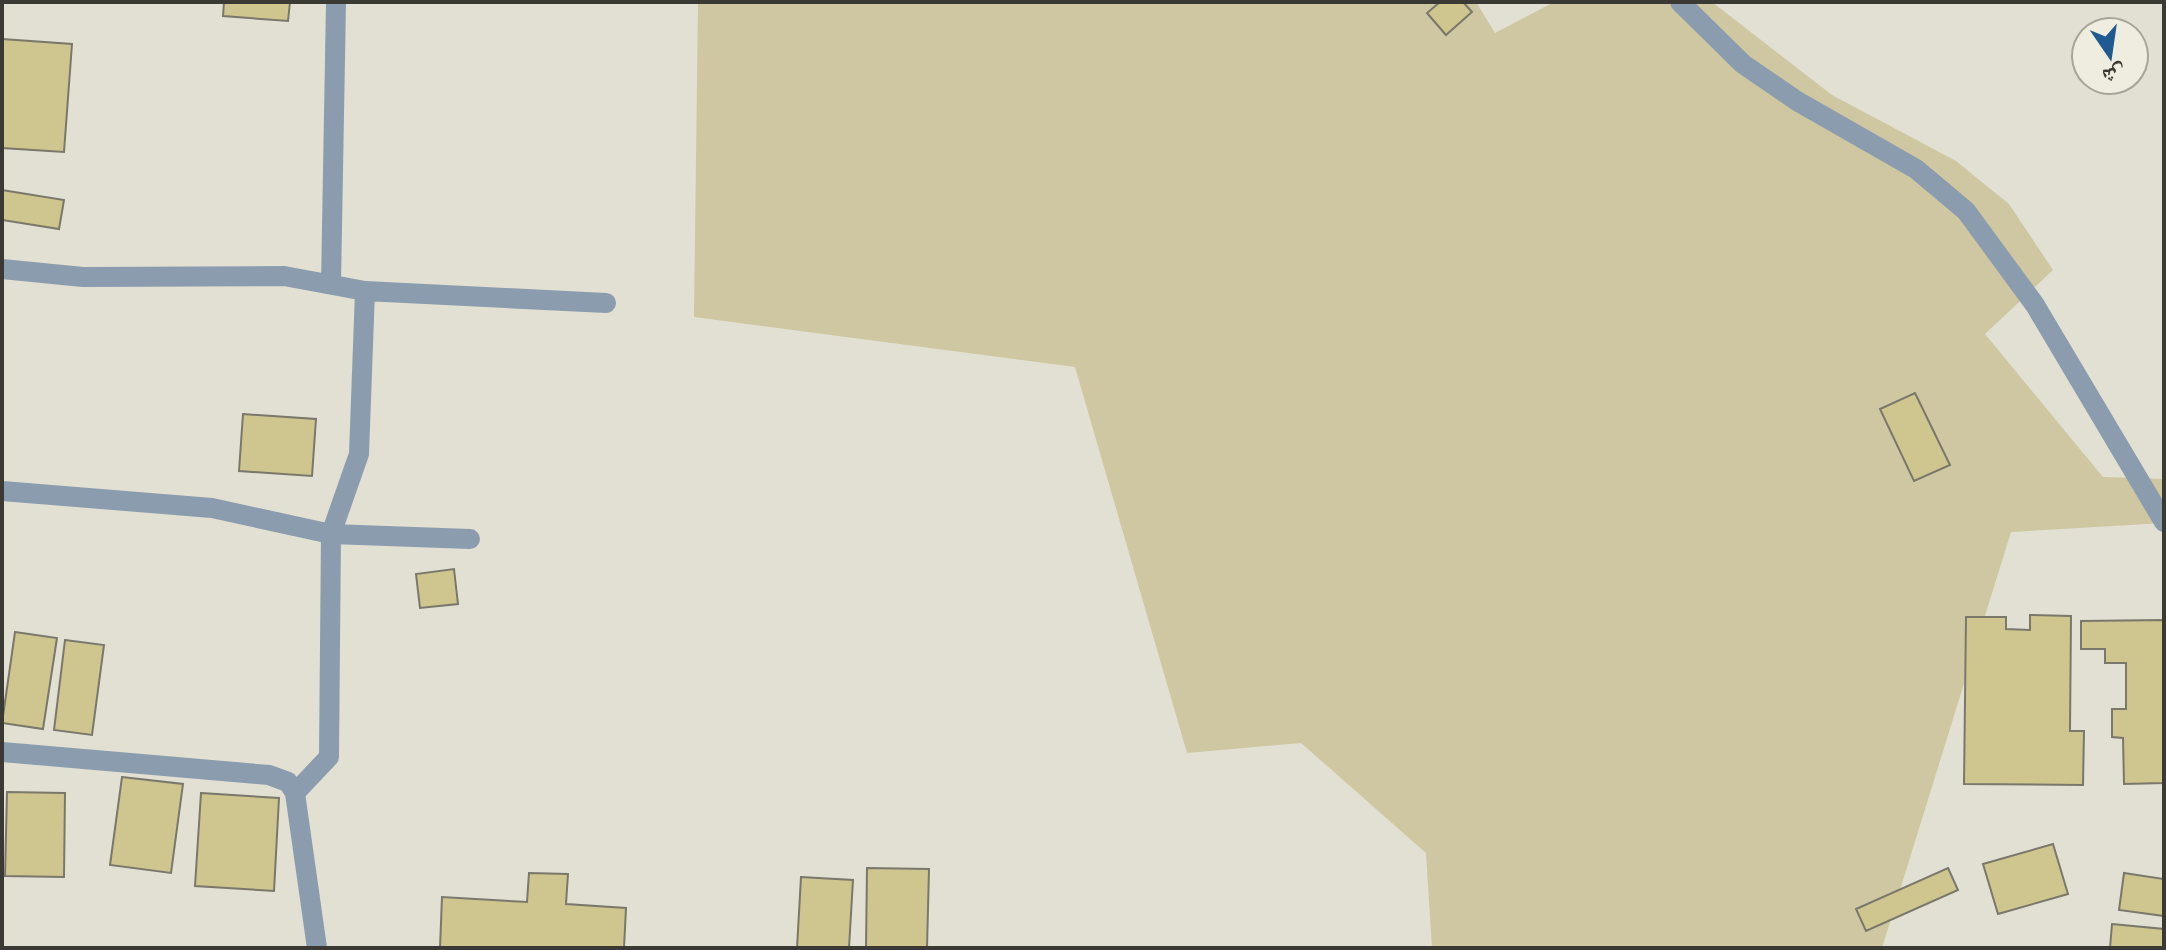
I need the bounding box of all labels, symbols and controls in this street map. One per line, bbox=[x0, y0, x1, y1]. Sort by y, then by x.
north arrow bbox=[2070, 16, 2150, 96]
text: ش bbox=[2100, 57, 2129, 93]

